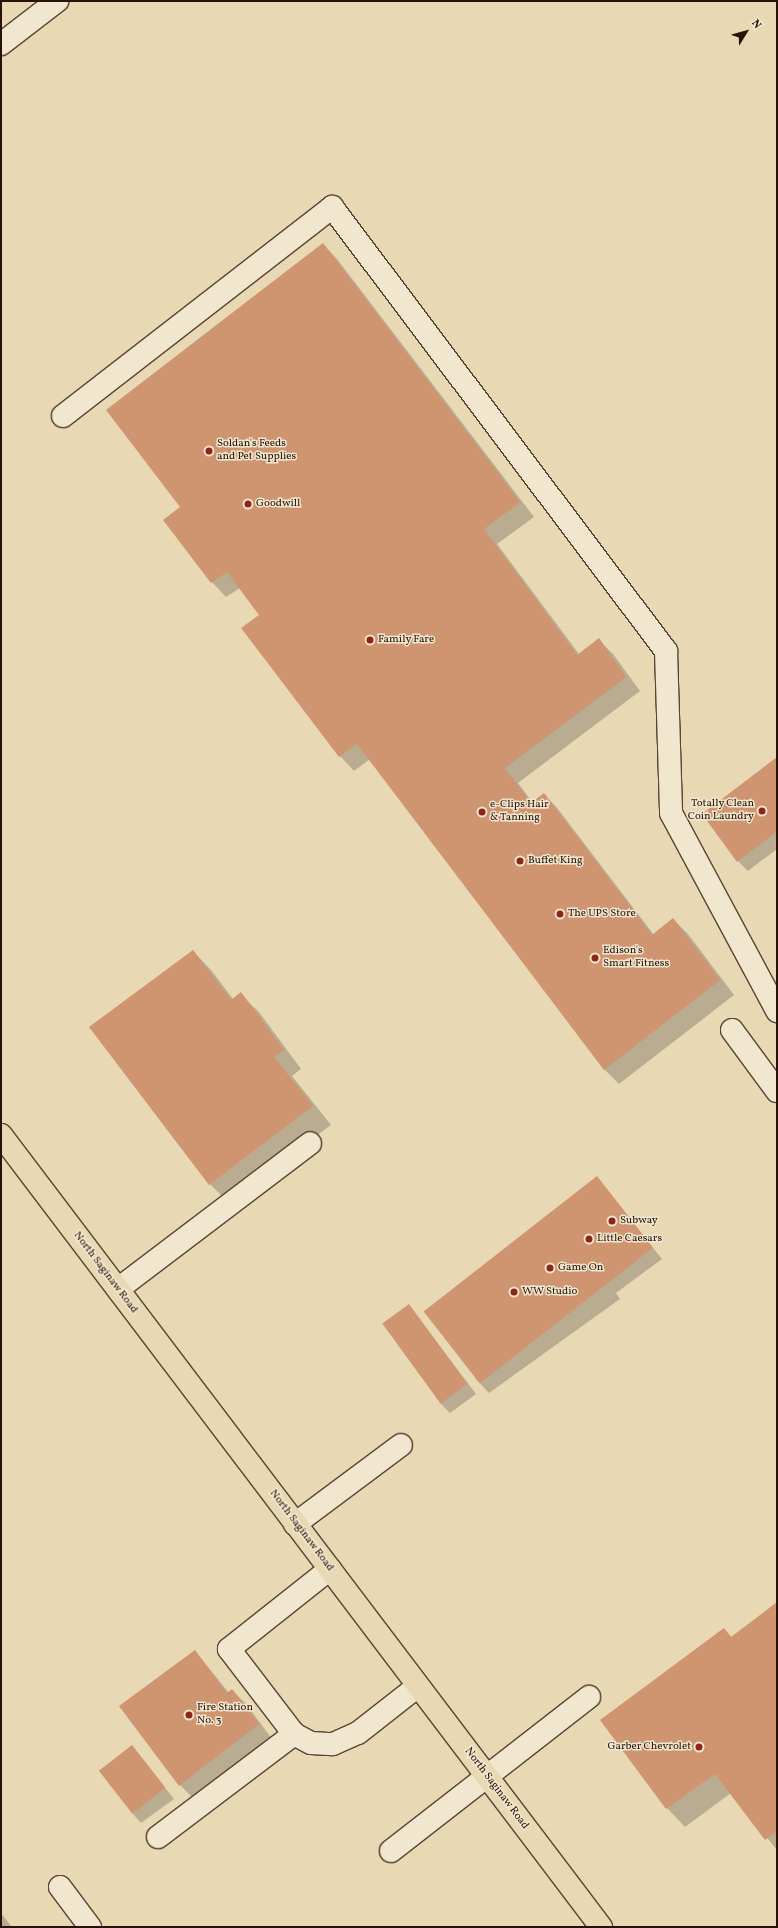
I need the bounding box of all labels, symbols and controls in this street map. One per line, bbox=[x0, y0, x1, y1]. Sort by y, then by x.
north arrow bbox=[726, 12, 766, 52]
text: N bbox=[748, 17, 764, 32]
place label: Soldan's Feeds and Pet Supplies bbox=[217, 438, 296, 464]
marker: Soldan's Feeds and Pet Supplies bbox=[204, 446, 214, 456]
place label: Goodwill bbox=[256, 497, 300, 511]
marker: Goodwill bbox=[243, 499, 253, 509]
place label: Family Fare bbox=[378, 633, 435, 647]
marker: Family Fare bbox=[365, 635, 375, 645]
place label: Totally Clean Coin Laundry bbox=[688, 798, 754, 824]
place label: e-Clips Hair & Tanning bbox=[490, 799, 549, 825]
marker: Totally Clean Coin Laundry bbox=[757, 806, 767, 816]
marker: e-Clips Hair & Tanning bbox=[477, 807, 487, 817]
place label: Buffet King bbox=[528, 854, 583, 868]
marker: Buffet King bbox=[515, 856, 525, 866]
place label: The UPS Store bbox=[568, 907, 636, 921]
marker: The UPS Store bbox=[555, 909, 565, 919]
place label: Edison's Smart Fitness bbox=[603, 945, 669, 971]
marker: Edison's Smart Fitness bbox=[590, 953, 600, 963]
place label: Subway bbox=[620, 1214, 658, 1228]
marker: Subway bbox=[607, 1216, 617, 1226]
street label: North Saginaw Road bbox=[70, 1229, 140, 1317]
place label: Little Caesars bbox=[597, 1232, 662, 1246]
marker: Little Caesars bbox=[584, 1234, 594, 1244]
place label: Game On bbox=[558, 1261, 603, 1275]
marker: Game On bbox=[545, 1263, 555, 1273]
place label: WW Studio bbox=[522, 1285, 578, 1299]
marker: WW Studio bbox=[509, 1287, 519, 1297]
street label: North Saginaw Road bbox=[266, 1487, 336, 1575]
place label: Fire Station No. 3 bbox=[197, 1702, 253, 1728]
marker: Fire Station No. 3 bbox=[184, 1710, 194, 1720]
place label: Garber Chevrolet bbox=[607, 1740, 691, 1754]
marker: Garber Chevrolet bbox=[694, 1742, 704, 1752]
street label: North Saginaw Road bbox=[461, 1745, 531, 1833]

